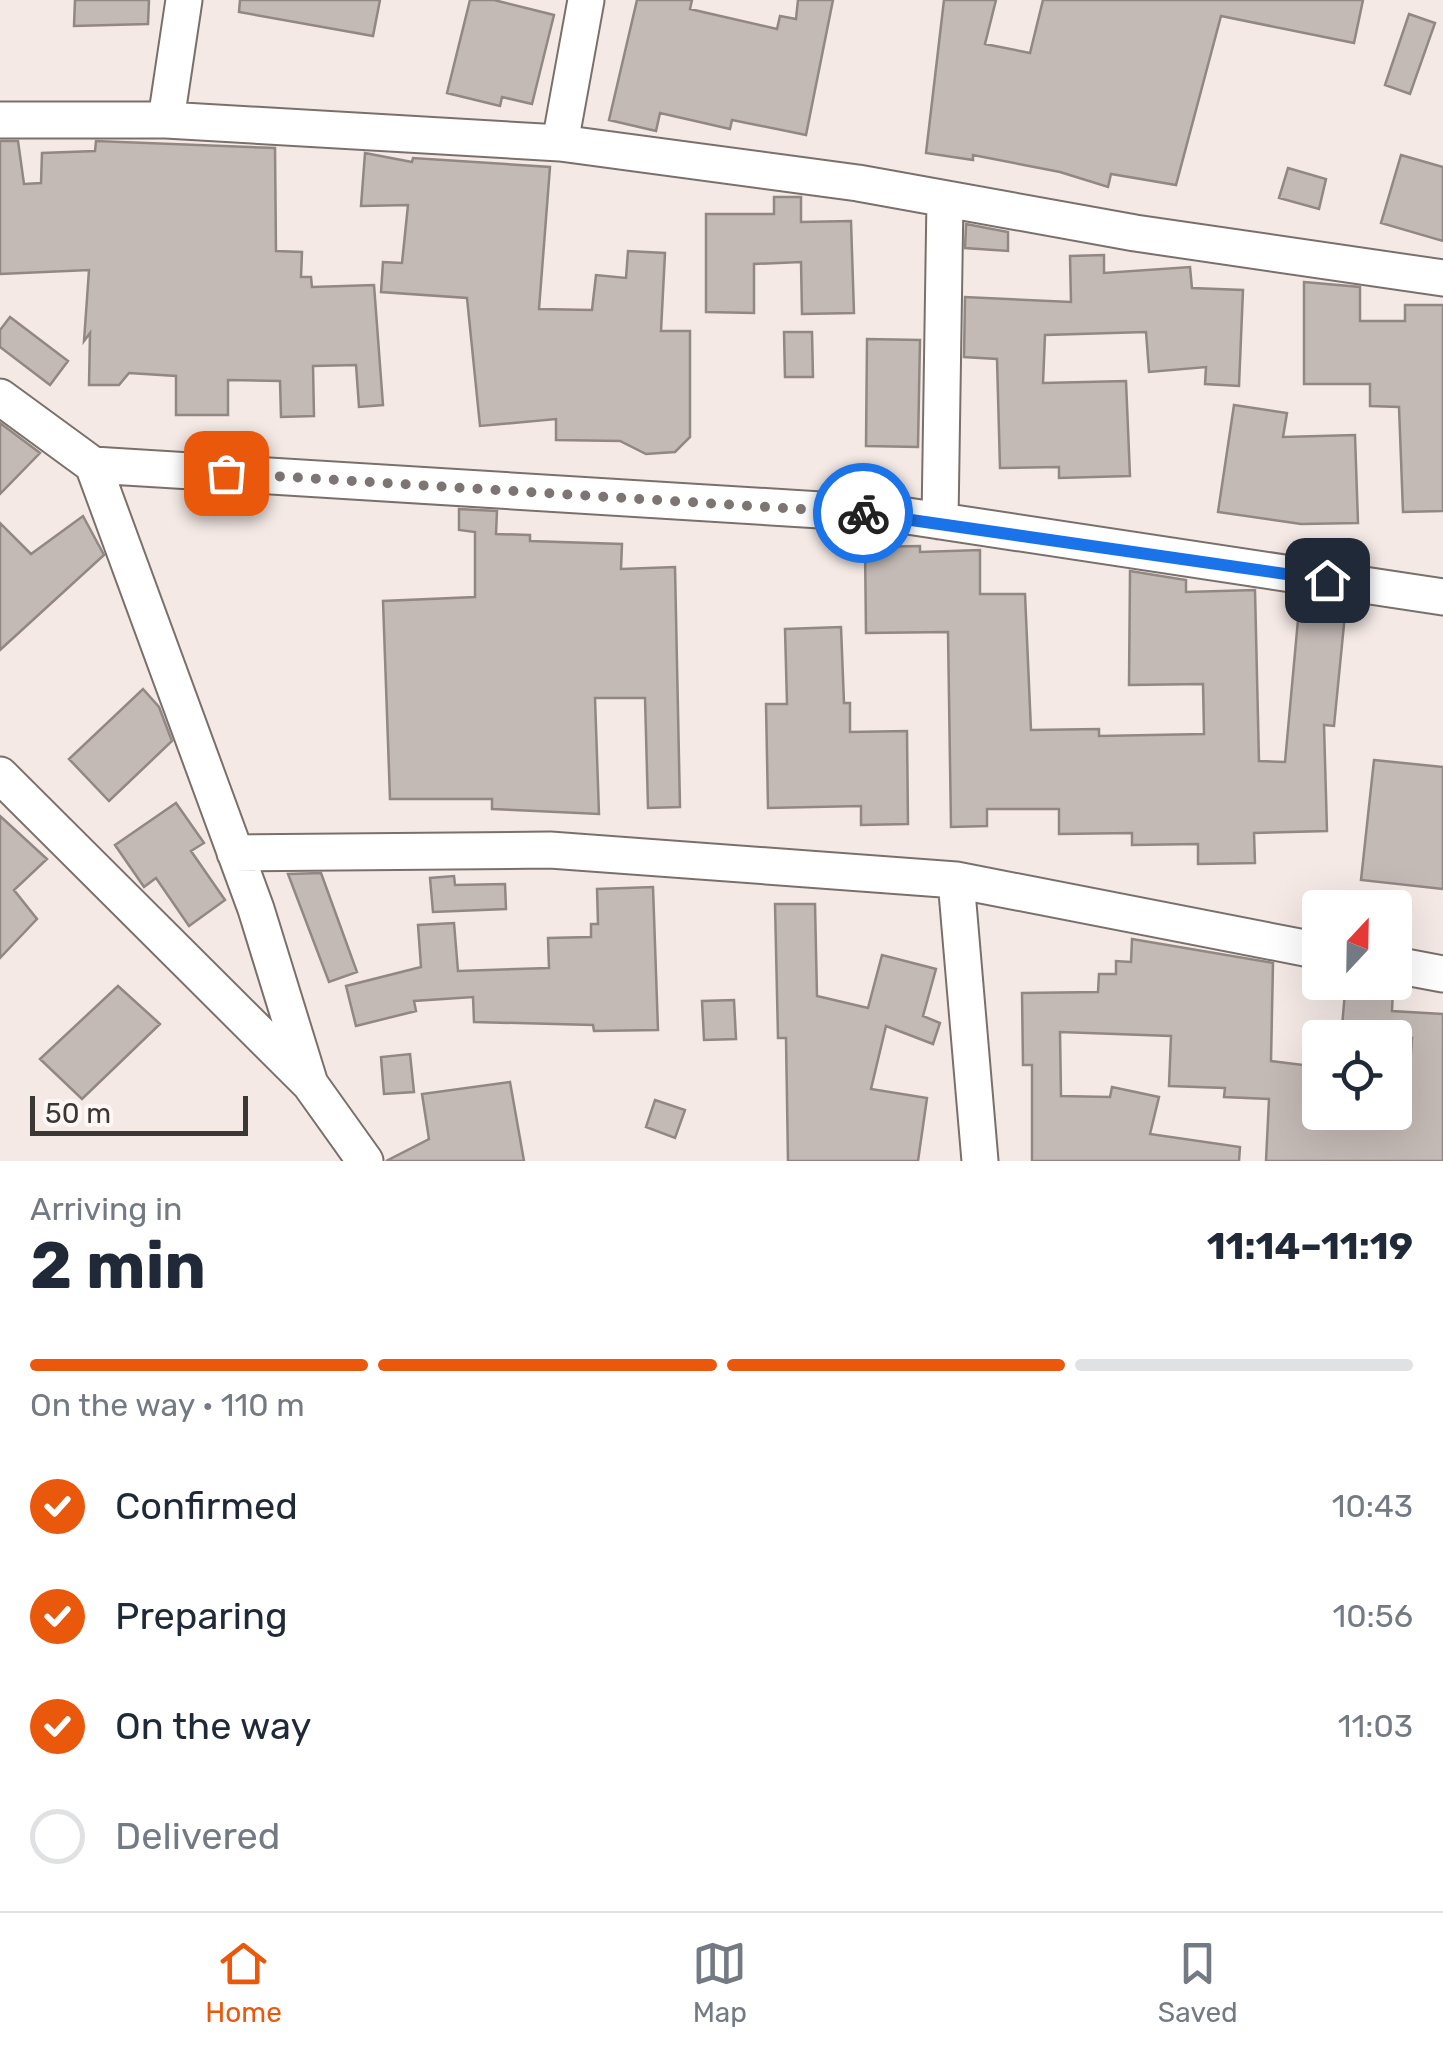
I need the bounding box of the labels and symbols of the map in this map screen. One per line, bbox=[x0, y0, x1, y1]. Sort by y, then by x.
pin bbox=[184, 431, 269, 516]
courier bbox=[813, 463, 913, 563]
pin bbox=[1285, 538, 1370, 623]
north arrow bbox=[1302, 890, 1412, 1000]
scale bar bbox=[30, 1091, 248, 1136]

